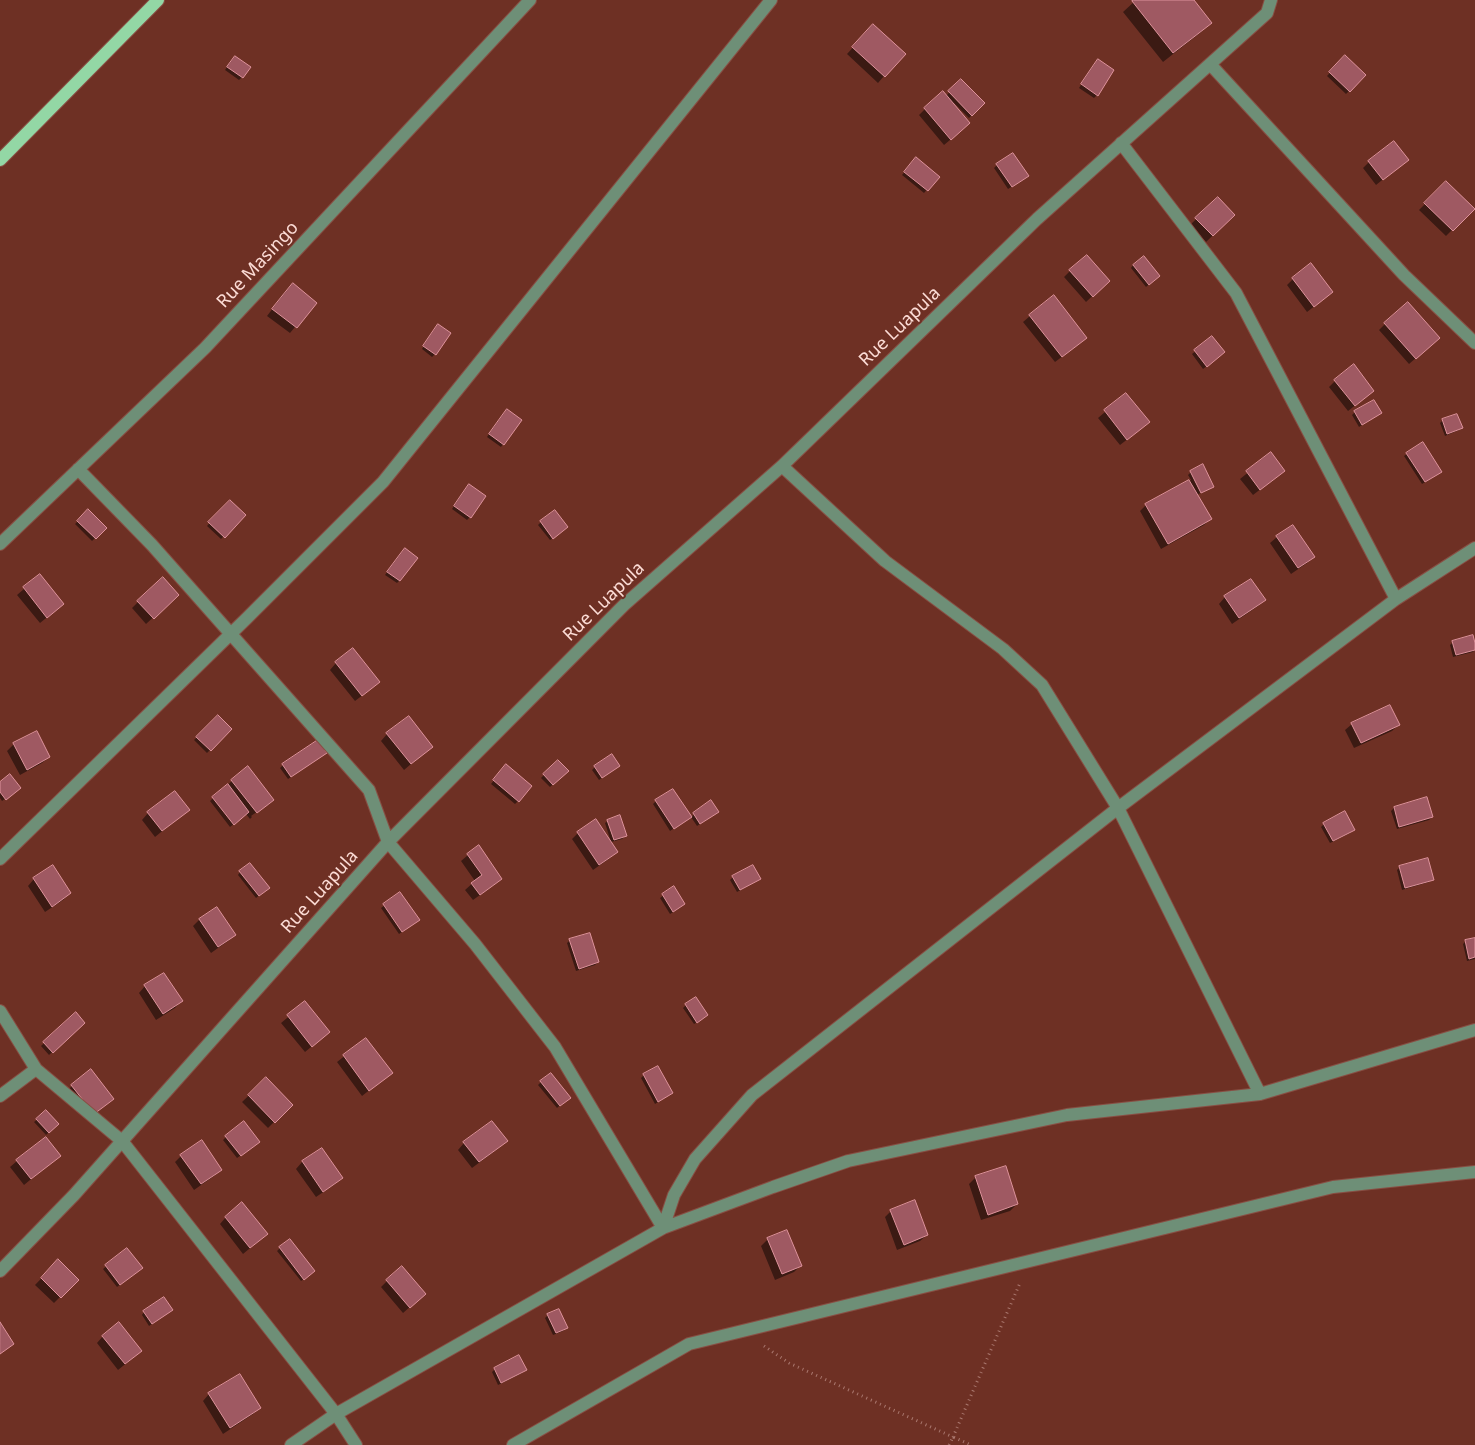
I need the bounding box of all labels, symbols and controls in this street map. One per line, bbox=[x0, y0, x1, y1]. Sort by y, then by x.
street label: Rue Masingo bbox=[213, 217, 303, 313]
street label: Rue Luapula bbox=[855, 283, 945, 371]
street label: Rue Luapula bbox=[559, 558, 649, 646]
street label: Rue Luapula bbox=[277, 846, 363, 938]

